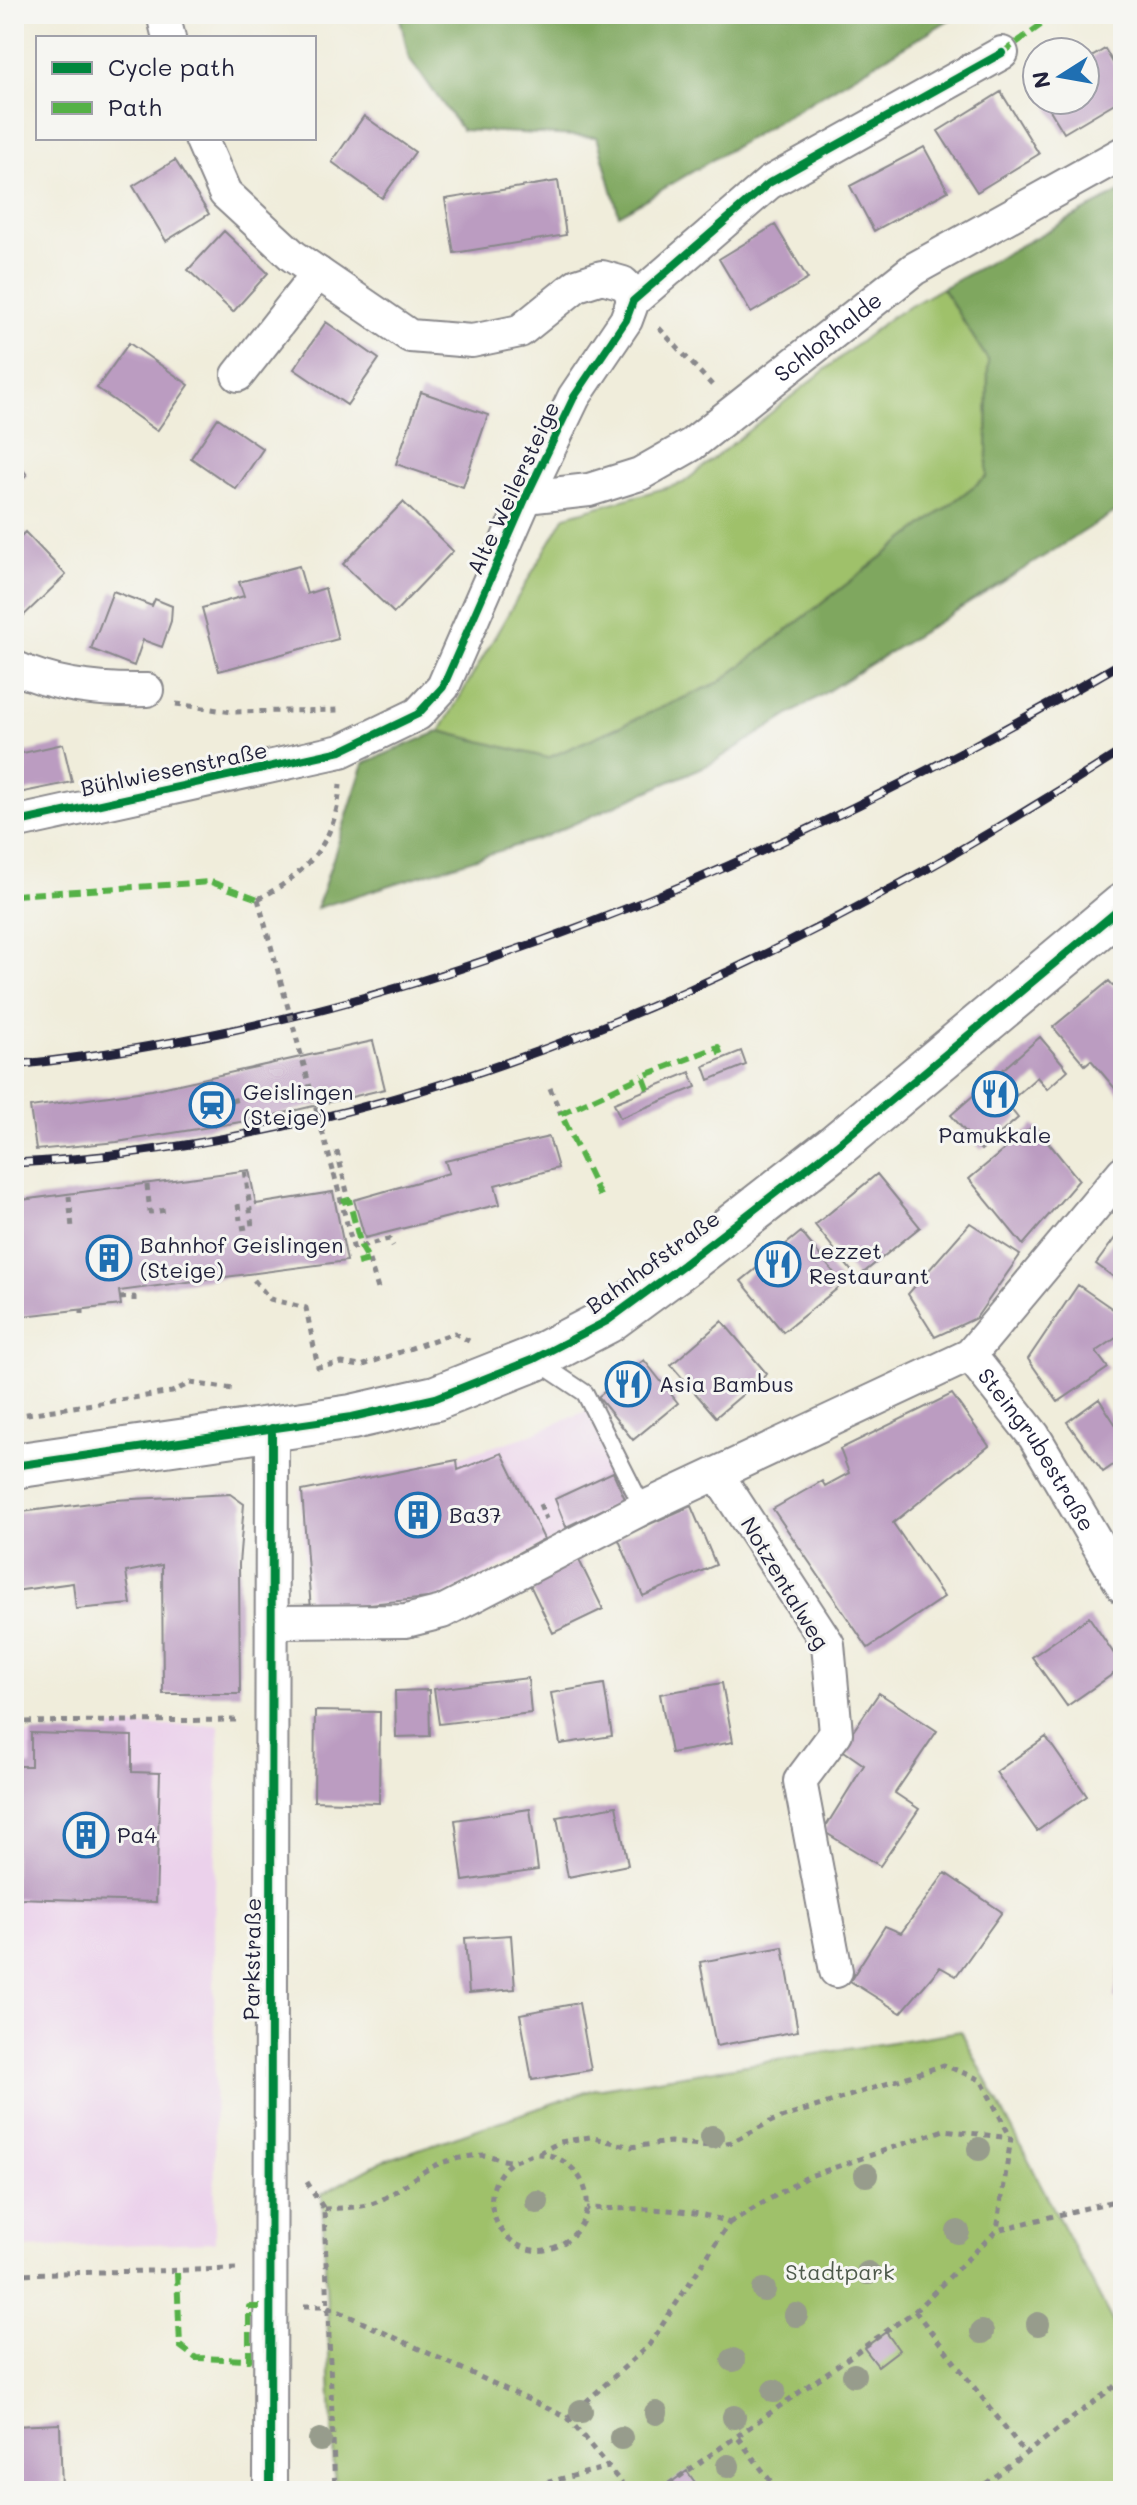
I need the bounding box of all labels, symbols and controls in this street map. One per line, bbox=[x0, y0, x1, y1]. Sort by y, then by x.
legend bbox=[36, 36, 316, 140]
north arrow bbox=[1021, 36, 1101, 116]
text: Cycle path bbox=[108, 51, 234, 82]
text: N bbox=[1025, 69, 1057, 91]
text: Path bbox=[108, 91, 162, 122]
street label: Schloßhalde bbox=[768, 285, 887, 388]
street label: Alte Weilersteige bbox=[460, 396, 565, 579]
street label: Bühlwiesenstraße bbox=[78, 735, 270, 802]
restaurant icon: Pamukkale bbox=[971, 1070, 1019, 1118]
place label: Geislingen (Steige) bbox=[243, 1077, 353, 1131]
station icon: Geislingen (Steige) bbox=[188, 1081, 236, 1129]
place label: Pamukkale bbox=[939, 1120, 1051, 1149]
street label: Bahnhofstraße bbox=[580, 1203, 725, 1320]
place label: Bahnhof Geislingen (Steige) bbox=[140, 1230, 343, 1284]
building icon: Bahnhof Geislingen (Steige) bbox=[85, 1234, 133, 1282]
place label: Lezzet Restaurant bbox=[809, 1236, 929, 1290]
restaurant icon: Lezzet Restaurant bbox=[754, 1240, 802, 1288]
restaurant icon: Asia Bambus bbox=[604, 1360, 652, 1408]
street label: Steingrubestraße bbox=[972, 1362, 1102, 1536]
place label: Asia Bambus bbox=[659, 1369, 794, 1398]
building icon: Ba37 bbox=[394, 1491, 442, 1539]
place label: Ba37 bbox=[449, 1500, 502, 1529]
street label: Notzentalweg bbox=[735, 1511, 836, 1654]
building icon: Pa4 bbox=[62, 1811, 110, 1859]
place label: Pa4 bbox=[117, 1820, 157, 1849]
street label: Parkstraße bbox=[236, 1897, 267, 2021]
park label: Stadtpark bbox=[785, 2257, 895, 2286]

